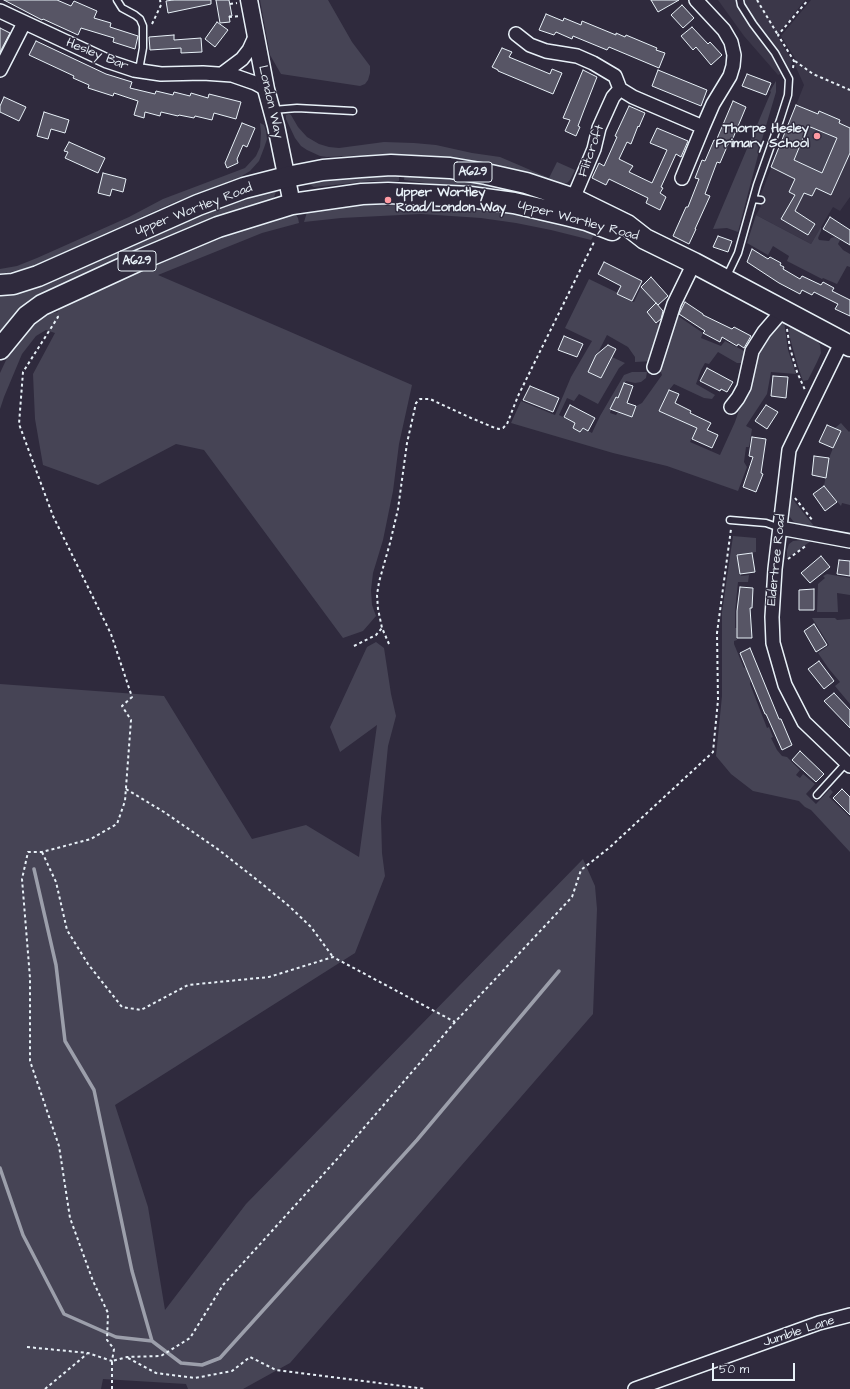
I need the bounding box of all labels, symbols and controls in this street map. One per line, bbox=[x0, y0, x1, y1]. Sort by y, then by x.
street label: Hesley Bar bbox=[64, 35, 130, 75]
street label: London Way bbox=[254, 64, 286, 140]
place label: Thorpe Hesley Primary School bbox=[716, 121, 809, 152]
street label: Flitcroft bbox=[576, 123, 608, 179]
marker: Thorpe Hesley Primary School bbox=[812, 131, 822, 141]
road number: A629 bbox=[454, 162, 492, 182]
street label: Upper Wortley Road bbox=[133, 180, 255, 240]
place label: Upper Wortley Road/London Way bbox=[396, 185, 506, 216]
marker: Upper Wortley Road/London Way bbox=[383, 195, 393, 205]
street label: Upper Wortley Road bbox=[516, 197, 640, 245]
road number: A629 bbox=[118, 251, 156, 271]
street label: Eldertree Road bbox=[764, 513, 790, 607]
street label: Jumble Lane bbox=[761, 1313, 837, 1351]
scale bar bbox=[714, 1355, 797, 1381]
text: 50 m bbox=[719, 1361, 749, 1378]

